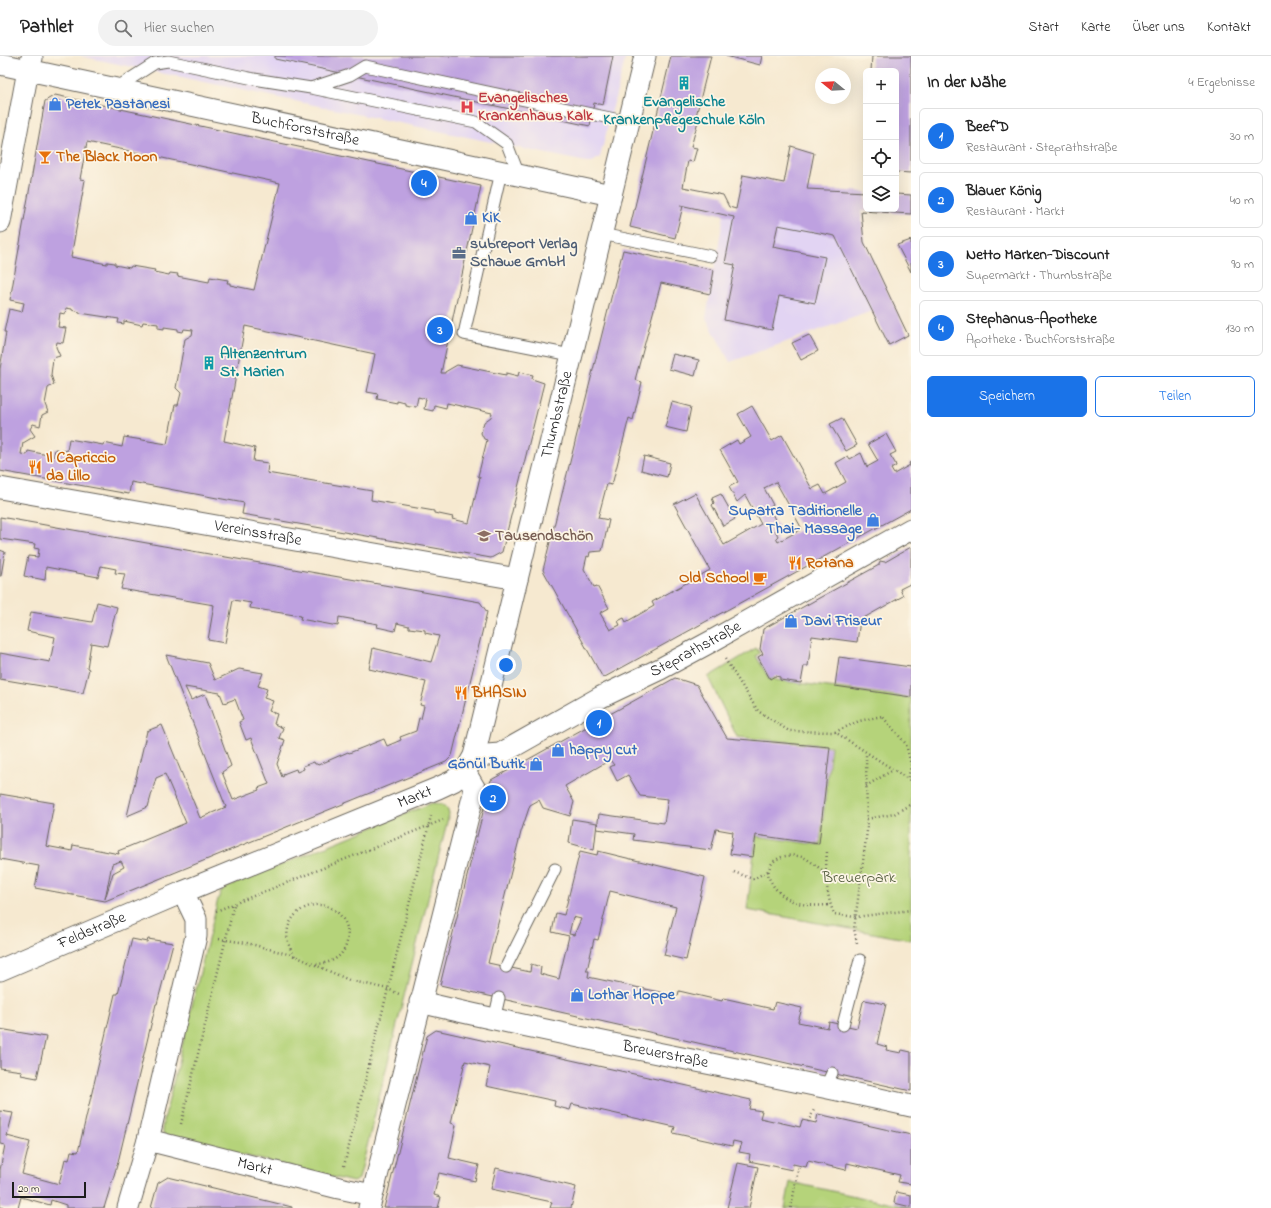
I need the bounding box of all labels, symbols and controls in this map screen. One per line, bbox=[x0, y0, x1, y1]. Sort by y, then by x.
search box bbox=[98, 10, 378, 46]
text: Pathlet bbox=[20, 14, 74, 41]
icon: search bbox=[112, 17, 134, 39]
text: Hier suchen bbox=[144, 17, 214, 39]
text: Start bbox=[1029, 17, 1059, 38]
text: Karte bbox=[1081, 17, 1111, 38]
text: Über uns bbox=[1133, 17, 1185, 38]
text: Kontakt bbox=[1207, 17, 1251, 38]
north arrow bbox=[815, 68, 851, 104]
map controls bbox=[863, 68, 899, 212]
button: + bbox=[863, 68, 899, 104]
text: In der Nähe bbox=[927, 70, 1006, 95]
text: 4 Ergebnisse bbox=[1188, 73, 1255, 92]
building icon: Evangelische Krankenpflegeschule Köln bbox=[676, 75, 692, 91]
place label: Evangelisches Krankenhaus Kalk bbox=[478, 86, 594, 128]
place label: Evangelische Krankenpflegeschule Köln bbox=[603, 90, 765, 133]
place label: Petek Pastanesi bbox=[66, 92, 170, 116]
shop icon: Petek Pastanesi bbox=[47, 96, 63, 112]
hospital icon: Evangelisches Krankenhaus Kalk bbox=[459, 99, 475, 115]
button: − bbox=[863, 104, 899, 140]
street label: Buchforststraße bbox=[247, 106, 362, 153]
text: Beef'D bbox=[966, 116, 1009, 138]
text: 1 bbox=[939, 127, 943, 146]
text: 30 m bbox=[1230, 127, 1254, 146]
text: Restaurant · Steprathstraße bbox=[966, 138, 1117, 157]
button: locate bbox=[863, 140, 899, 176]
place label: The Black Moon bbox=[56, 145, 158, 169]
bar icon: The Black Moon bbox=[37, 149, 53, 165]
pin: 4 bbox=[411, 168, 437, 198]
button: layers bbox=[863, 176, 899, 212]
text: Blauer König bbox=[966, 180, 1041, 202]
text: 2 bbox=[938, 191, 944, 210]
text: 40 m bbox=[1230, 191, 1254, 210]
text: Restaurant · Markt bbox=[966, 202, 1065, 221]
place label: KiK bbox=[482, 206, 502, 230]
shop icon: KiK bbox=[463, 210, 479, 226]
place label: subreport Verlag Schawe GmbH bbox=[470, 232, 577, 274]
text: Netto Marken-Discount bbox=[966, 244, 1109, 266]
office icon: subreport Verlag Schawe GmbH bbox=[451, 245, 467, 261]
text: 3 bbox=[938, 255, 944, 274]
text: 90 m bbox=[1231, 255, 1254, 274]
text: Supermarkt · Thumbstraße bbox=[966, 266, 1112, 285]
text: Stephanus-Apotheke bbox=[966, 308, 1097, 330]
pin: 3 bbox=[427, 315, 453, 345]
text: 4 bbox=[938, 319, 944, 338]
text: 130 m bbox=[1226, 319, 1254, 338]
text: Apotheke · Buchforststraße bbox=[966, 330, 1115, 349]
place label: Altenzentrum St. Marien bbox=[220, 342, 307, 384]
building icon: Altenzentrum St. Marien bbox=[201, 355, 217, 371]
street label: Thumbstraße bbox=[535, 368, 580, 461]
button: Speichern bbox=[927, 376, 1087, 417]
button: Teilen bbox=[1095, 376, 1255, 417]
place label: Il Capriccio da Lillo bbox=[46, 446, 116, 488]
restaurant icon: Il Capriccio da Lillo bbox=[27, 459, 43, 475]
place label: Supatra Taditionelle Thai- Massage bbox=[728, 499, 863, 542]
shop icon: Supatra Taditionelle Thai- Massage bbox=[865, 512, 881, 528]
street label: Vereinsstraße bbox=[211, 514, 305, 553]
place label: Tausendschön bbox=[495, 524, 593, 548]
school or university icon: Tausendschön bbox=[476, 528, 492, 544]
place label: Rotana bbox=[805, 551, 854, 575]
restaurant icon: Rotana bbox=[787, 555, 803, 571]
place label: Old School bbox=[679, 566, 749, 590]
cafe icon: Old School bbox=[752, 570, 768, 586]
place label: Davi Friseur bbox=[801, 609, 883, 633]
shop icon: Davi Friseur bbox=[783, 613, 799, 629]
street label: Steprathstraße bbox=[646, 614, 747, 684]
your location bbox=[496, 655, 516, 675]
place label: BHASIN bbox=[471, 681, 527, 705]
restaurant icon: BHASIN bbox=[453, 685, 469, 701]
pin: 1 bbox=[586, 708, 612, 738]
place label: happy cut bbox=[569, 738, 638, 763]
shop icon: happy cut bbox=[550, 742, 566, 758]
place label: Gönül Butik bbox=[448, 752, 526, 776]
shop icon: Gönül Butik bbox=[528, 756, 544, 772]
street label: Markt bbox=[394, 779, 437, 815]
pin: 2 bbox=[480, 783, 506, 813]
park label: Breuerpark bbox=[821, 866, 897, 890]
street label: Feldstraße bbox=[53, 905, 131, 956]
place label: Lothar Hoppe bbox=[588, 983, 676, 1007]
shop icon: Lothar Hoppe bbox=[569, 987, 585, 1003]
street label: Breuerstraße bbox=[619, 1034, 711, 1075]
street label: Markt bbox=[234, 1151, 276, 1183]
scale bar bbox=[12, 1180, 86, 1199]
text: 20 m bbox=[18, 1181, 40, 1197]

